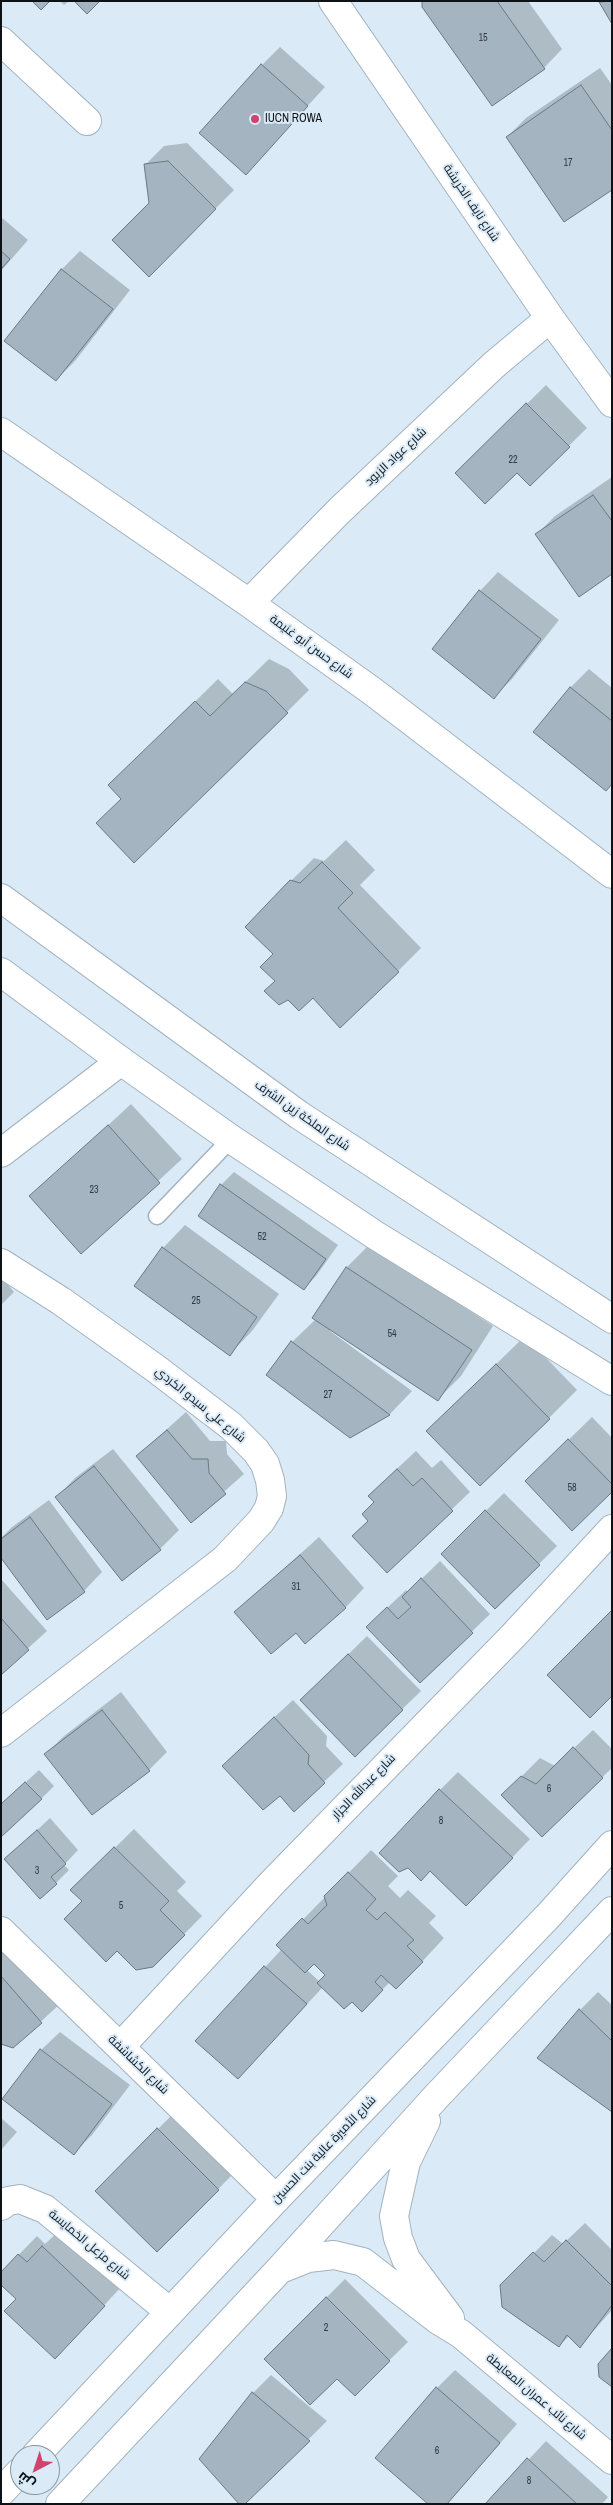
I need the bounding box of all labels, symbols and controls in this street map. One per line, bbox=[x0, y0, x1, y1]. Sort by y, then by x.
house number: 15 bbox=[478, 32, 488, 44]
place label: IUCN ROWA bbox=[265, 112, 322, 126]
marker: IUCN ROWA bbox=[249, 113, 261, 125]
house number: 17 bbox=[563, 157, 573, 169]
street label: شارع نايف الخريشة bbox=[440, 162, 502, 244]
street label: شارع عواد الزيود bbox=[362, 425, 430, 489]
house number: 22 bbox=[508, 454, 518, 466]
street label: شارع حسن أبو غنيمة bbox=[267, 612, 355, 682]
street label: شارع الملكة زين الشرف bbox=[252, 1078, 352, 1154]
house number: 23 bbox=[89, 1184, 99, 1196]
house number: 52 bbox=[257, 1231, 267, 1243]
house number: 25 bbox=[191, 1295, 201, 1307]
house number: 54 bbox=[387, 1328, 397, 1340]
street label: شارع علي سيدو الكردي bbox=[152, 1364, 248, 1446]
house number: 27 bbox=[323, 1389, 333, 1401]
house number: 58 bbox=[567, 1482, 577, 1494]
house number: 31 bbox=[291, 1581, 301, 1593]
street label: شارع عبدالله الجزار bbox=[329, 1751, 399, 1823]
house number: 6 bbox=[547, 1783, 551, 1795]
house number: 8 bbox=[439, 1815, 443, 1827]
house number: 3 bbox=[35, 1865, 39, 1877]
house number: 5 bbox=[119, 1900, 123, 1912]
street label: شارع الكشاشفة bbox=[105, 2032, 171, 2098]
street label: شارع الأميرة عالية بنت الحسين bbox=[269, 2093, 379, 2207]
street label: شارع مزعل الخمايسة bbox=[46, 2207, 132, 2283]
house number: 2 bbox=[324, 2322, 328, 2334]
street label: شارع نائب عمران المعايطة bbox=[483, 2351, 589, 2443]
north arrow bbox=[10, 2445, 60, 2495]
house number: 6 bbox=[435, 2445, 439, 2457]
text: ش bbox=[13, 2468, 39, 2493]
house number: 8 bbox=[527, 2475, 531, 2487]

